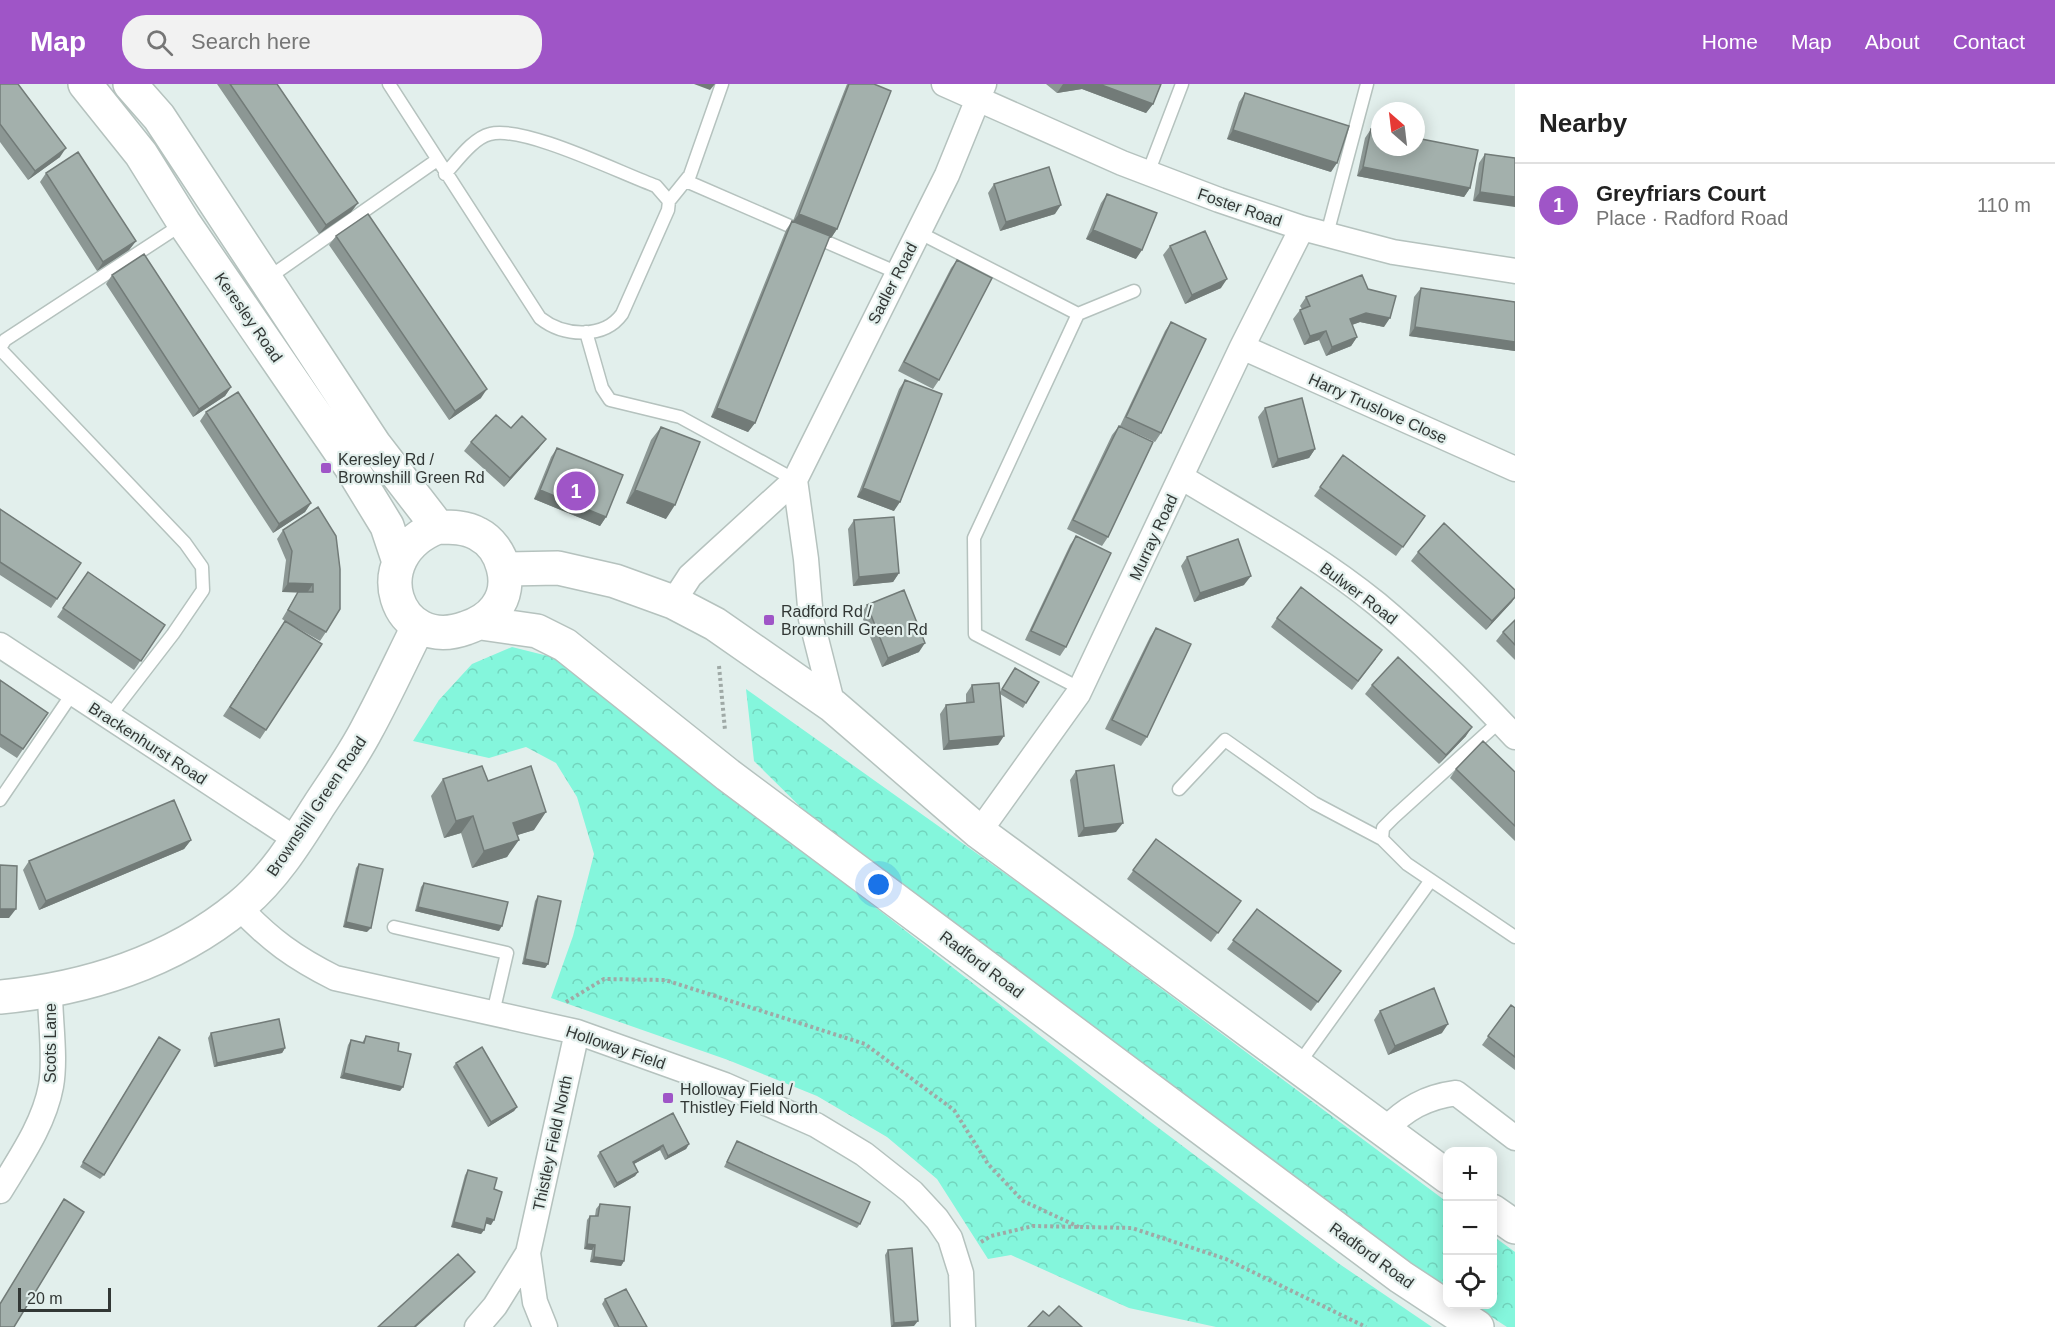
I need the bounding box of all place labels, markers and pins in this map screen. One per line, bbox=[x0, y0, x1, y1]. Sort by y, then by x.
place label: Keresley Rd / Brownshill Green Rd bbox=[338, 451, 485, 486]
marker: Keresley Rd / Brownshill Green Rd bbox=[319, 461, 333, 475]
pin: 1 bbox=[556, 468, 596, 514]
place label: Radford Rd / Brownshill Green Rd bbox=[781, 603, 928, 638]
marker: Radford Rd / Brownshill Green Rd bbox=[762, 613, 776, 627]
place label: Holloway Field / Thistley Field North bbox=[680, 1081, 818, 1116]
marker: Holloway Field / Thistley Field North bbox=[661, 1091, 675, 1105]

